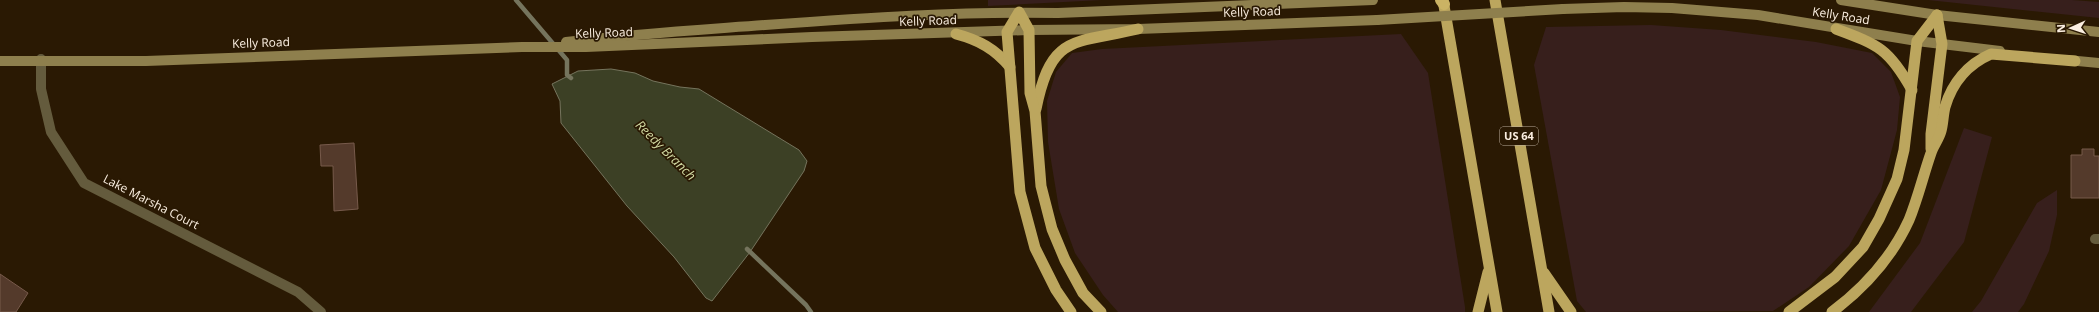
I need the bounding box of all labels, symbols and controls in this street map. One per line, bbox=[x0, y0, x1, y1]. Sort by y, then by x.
street label: Kelly Road bbox=[1223, 2, 1281, 21]
street label: Kelly Road bbox=[1811, 3, 1871, 28]
north arrow bbox=[2051, 8, 2091, 48]
street label: Kelly Road bbox=[899, 11, 957, 30]
street label: Kelly Road bbox=[575, 23, 633, 42]
text: N bbox=[2053, 24, 2068, 33]
street label: Kelly Road bbox=[232, 33, 290, 52]
water label: Reedy Branch bbox=[632, 116, 700, 184]
road number: US 64 bbox=[1500, 127, 1538, 145]
street label: Lake Marsha Court bbox=[100, 170, 202, 233]

